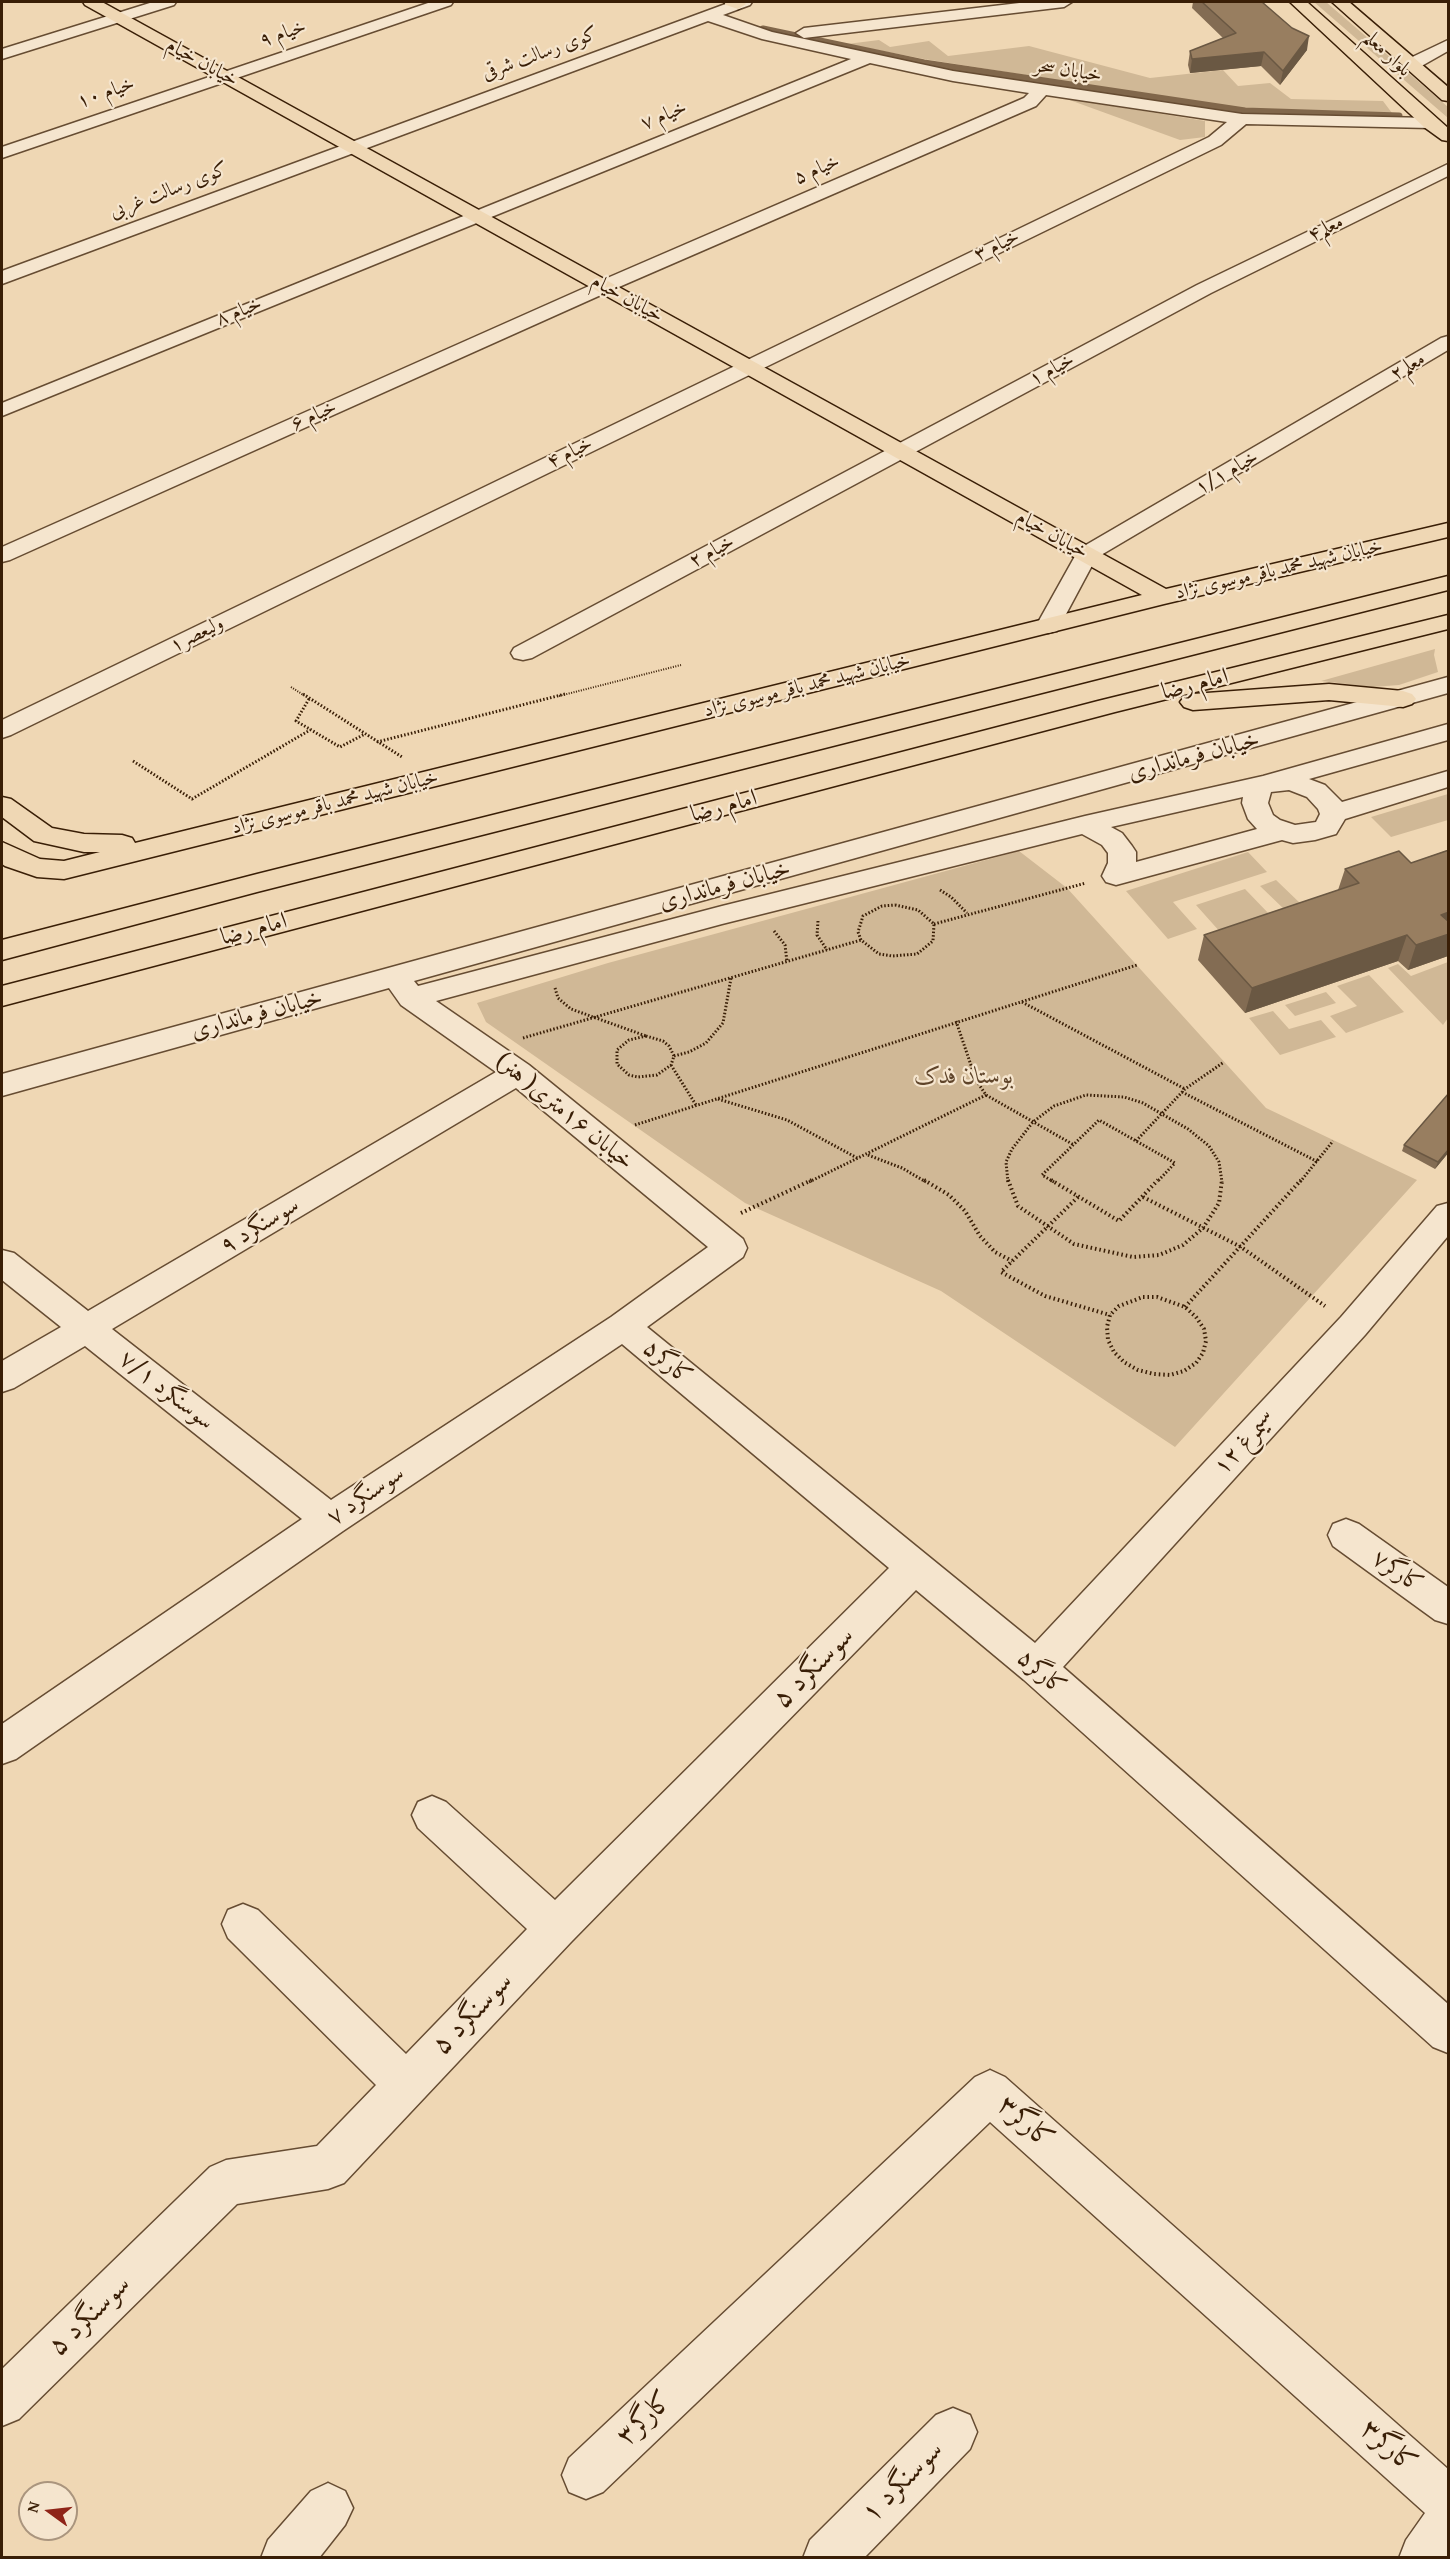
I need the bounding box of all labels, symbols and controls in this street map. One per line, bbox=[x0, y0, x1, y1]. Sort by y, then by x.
street label: خیام ۹ bbox=[257, 15, 309, 53]
street label: کوی رسالت شرقی bbox=[479, 22, 601, 86]
street label: بلوار معلم bbox=[1358, 26, 1416, 82]
street label: خیابان خیام bbox=[162, 34, 242, 92]
street label: خیابان سحر bbox=[1033, 54, 1103, 88]
street label: خیام ۱۰ bbox=[74, 72, 138, 114]
street label: خیام ۷ bbox=[637, 96, 691, 136]
street label: خیام ۵ bbox=[790, 150, 844, 190]
street label: کوی رسالت غربی bbox=[106, 157, 232, 225]
street label: معلم۴ bbox=[1304, 210, 1348, 248]
street label: خیام ۳ bbox=[970, 225, 1024, 267]
street label: خیابان خیام bbox=[587, 270, 667, 328]
street label: خیام ۸ bbox=[212, 292, 266, 332]
street label: معلم۲ bbox=[1386, 347, 1430, 387]
street label: خیام ۱ bbox=[1025, 348, 1079, 392]
street label: خیام ۶ bbox=[287, 395, 341, 437]
street label: خیام ۴ bbox=[543, 432, 597, 474]
street label: خیام ۱/۱ bbox=[1191, 445, 1263, 501]
street label: خیابان خیام bbox=[1012, 506, 1092, 564]
street label: خیام ۲ bbox=[685, 530, 739, 574]
street label: خیابان شهید محمد باقر موسوی نژاد bbox=[1173, 534, 1385, 606]
street label: ولیعصر۱ bbox=[166, 612, 228, 658]
street label: خیابان شهید محمد باقر موسوی نژاد bbox=[701, 649, 913, 723]
street label: امام رضا bbox=[1159, 663, 1231, 707]
street label: خیابان فرمانداری bbox=[1125, 726, 1263, 788]
street label: خیابان شهید محمد باقر موسوی نژاد bbox=[229, 766, 441, 840]
street label: امام رضا bbox=[687, 784, 761, 830]
street label: خیابان فرمانداری bbox=[656, 855, 794, 917]
street label: امام رضا bbox=[217, 907, 291, 953]
street label: خیابان فرمانداری bbox=[188, 984, 326, 1046]
street label: خیابان ۱۶متری( هنر) bbox=[489, 1047, 639, 1177]
park label: بوستان فدک bbox=[915, 1063, 1013, 1091]
street label: سوسنگرد ۹ bbox=[215, 1191, 305, 1261]
street label: کارگر۵ bbox=[637, 1334, 697, 1392]
street label: سوسنگرد ۷/۱ bbox=[113, 1345, 219, 1437]
street label: سیمرغ ۱۲ bbox=[1208, 1405, 1282, 1481]
street label: سوسنگرد ۷ bbox=[322, 1460, 410, 1532]
street label: کارگر۷ bbox=[1366, 1544, 1428, 1600]
street label: سوسنگرد ۵ bbox=[766, 1620, 862, 1716]
street label: کارگر۵ bbox=[1011, 1644, 1071, 1702]
street label: سوسنگرد ۵ bbox=[426, 1966, 520, 2062]
street label: کارگر۳ bbox=[990, 2089, 1060, 2157]
street label: سوسنگرد ۵ bbox=[42, 2269, 138, 2363]
street label: کارگر۳ bbox=[610, 2385, 680, 2453]
street label: کارگر۳ bbox=[1353, 2413, 1423, 2481]
street label: سوسنگرد ۱ bbox=[855, 2434, 951, 2530]
north arrow bbox=[18, 2481, 78, 2541]
text: N bbox=[20, 2499, 46, 2515]

